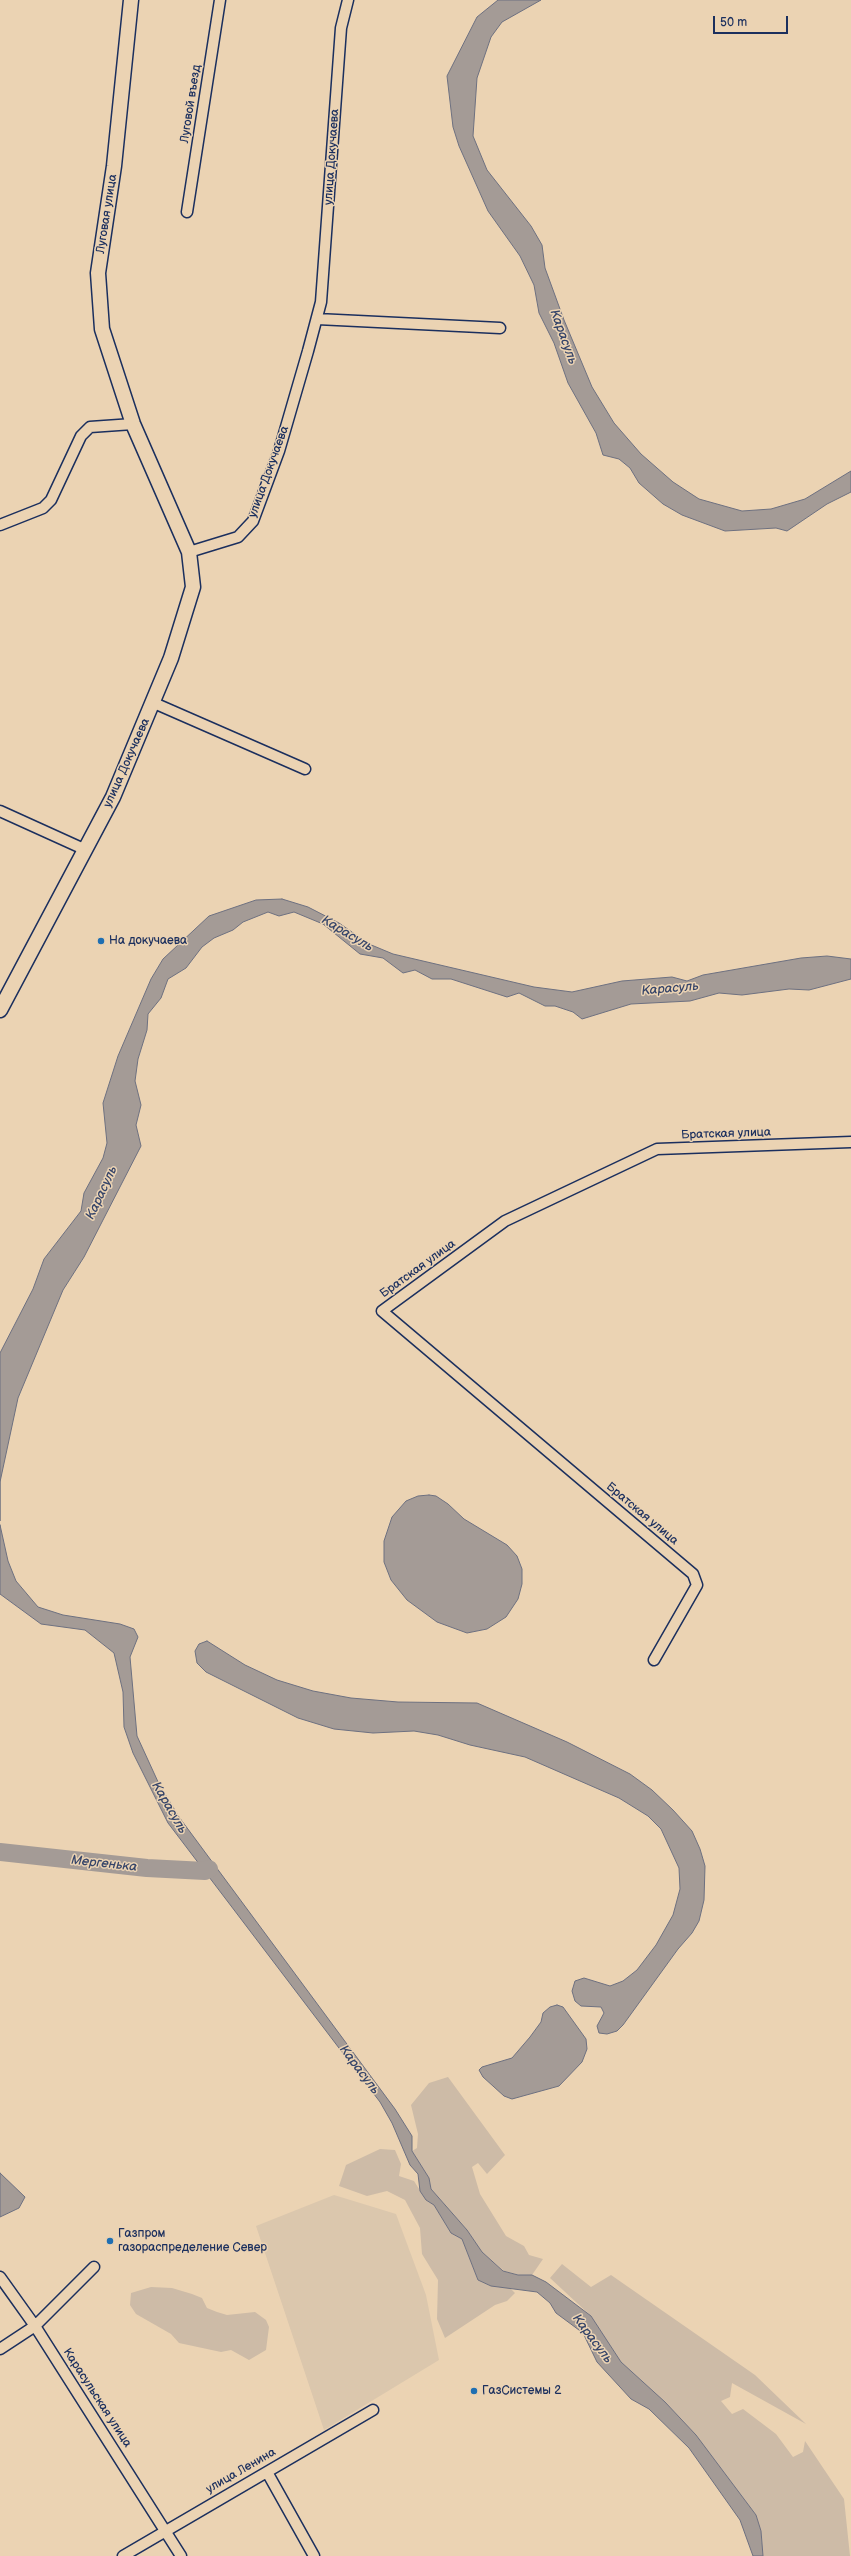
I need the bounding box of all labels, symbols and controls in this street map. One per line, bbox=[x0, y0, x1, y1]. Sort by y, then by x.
scale bar bbox=[715, 8, 790, 34]
text: 50 m bbox=[720, 15, 747, 30]
street label: Луговой въезд bbox=[178, 64, 204, 144]
street label: улица Докучаева bbox=[321, 108, 343, 206]
street label: Луговая улица bbox=[94, 173, 120, 255]
water label: Карасуль bbox=[546, 307, 580, 367]
street label: улица Докучаева bbox=[246, 424, 292, 520]
street label: улица Докучаева bbox=[101, 716, 153, 810]
water label: Карасуль bbox=[318, 913, 376, 955]
place label: На докучаева bbox=[109, 934, 187, 948]
marker: На докучаева bbox=[96, 936, 106, 946]
water label: Карасуль bbox=[641, 979, 699, 999]
street label: Братская улица bbox=[681, 1125, 771, 1143]
water label: Карасуль bbox=[83, 1164, 121, 1222]
street label: Братская улица bbox=[377, 1237, 459, 1301]
street label: Братская улица bbox=[603, 1480, 681, 1548]
water label: Карасуль bbox=[148, 1779, 190, 1837]
water label: Мергенька bbox=[70, 1853, 138, 1875]
water label: Карасуль bbox=[336, 2042, 382, 2098]
place label: Газпром газораспределение Север bbox=[118, 2227, 267, 2255]
marker: Газпром газораспределение Север bbox=[105, 2236, 115, 2246]
water label: Карасуль bbox=[569, 2311, 615, 2367]
street label: Карасульская улица bbox=[60, 2346, 134, 2450]
place label: ГазСистемы 2 bbox=[482, 2384, 561, 2398]
marker: ГазСистемы 2 bbox=[469, 2386, 479, 2396]
street label: улица Ленина bbox=[204, 2445, 278, 2497]

